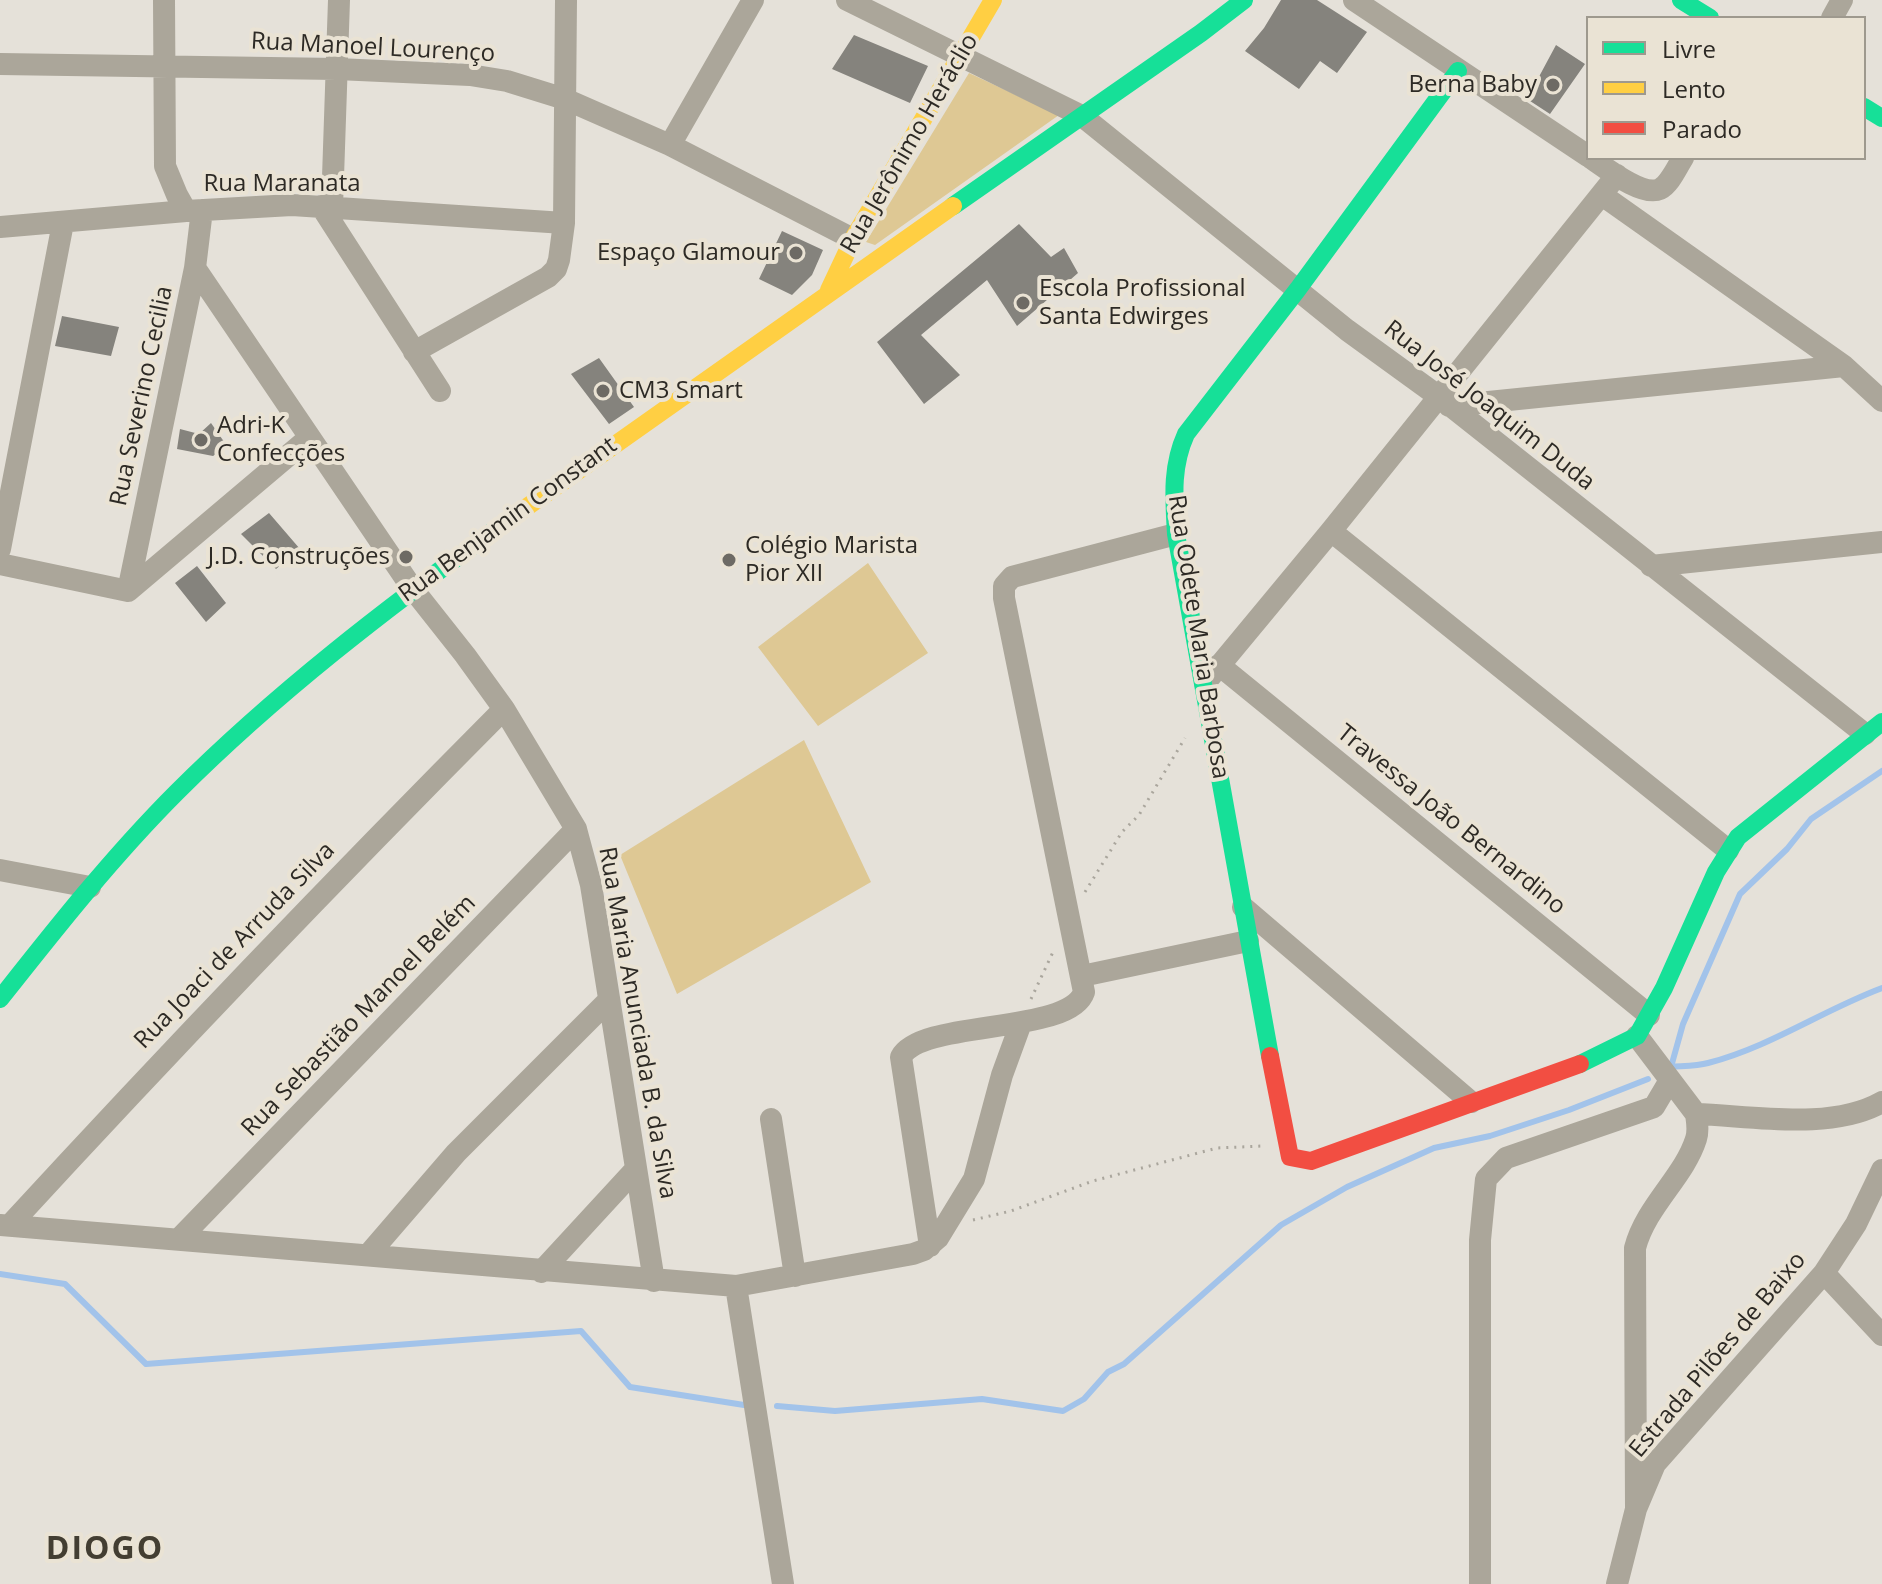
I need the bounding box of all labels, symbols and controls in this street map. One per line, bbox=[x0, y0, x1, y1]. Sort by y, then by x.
legend bbox=[1586, 16, 1866, 160]
street label: Rua Manoel Lourenço bbox=[250, 27, 496, 69]
street label: Rua Jerônimo Heráclio bbox=[835, 29, 985, 259]
text: Livre bbox=[1662, 32, 1716, 65]
place label: Berna Baby bbox=[1408, 71, 1537, 99]
text: Lento bbox=[1662, 72, 1726, 105]
marker: Berna Baby bbox=[1544, 76, 1562, 94]
text: Parado bbox=[1662, 112, 1742, 145]
street label: Rua Maranata bbox=[203, 170, 361, 198]
place label: Espaço Glamour bbox=[597, 239, 780, 267]
marker: Espaço Glamour bbox=[787, 244, 805, 262]
place label: Escola Profissional Santa Edwirges bbox=[1039, 275, 1246, 331]
street label: Rua Severino Cecilia bbox=[105, 283, 179, 509]
marker: Escola Profissional Santa Edwirges bbox=[1014, 294, 1032, 312]
street label: Rua José Joaquim Duda bbox=[1378, 315, 1600, 497]
place label: CM3 Smart bbox=[619, 377, 743, 405]
marker: CM3 Smart bbox=[594, 382, 612, 400]
place label: Adri-K Confecções bbox=[217, 412, 345, 468]
marker: Adri-K Confecções bbox=[192, 431, 210, 449]
street label: Rua Benjamin Constant bbox=[393, 431, 623, 609]
street label: Rua Odete Maria Barbosa bbox=[1161, 493, 1235, 781]
place label: Colégio Marista Pior XII bbox=[745, 532, 918, 588]
place label: J.D. Construções bbox=[208, 543, 390, 571]
marker: J.D. Construções bbox=[397, 548, 415, 566]
marker: Colégio Marista Pior XII bbox=[720, 551, 738, 569]
street label: Travessa João Bernardino bbox=[1331, 719, 1571, 921]
street label: Rua Joaci de Arruda Silva bbox=[129, 837, 341, 1055]
street label: Rua Maria Anunciada B. da Silva bbox=[592, 845, 682, 1201]
street label: Rua Sebastião Manoel Belém bbox=[236, 889, 482, 1143]
street label: Estrada Pilões de Baixo bbox=[1624, 1246, 1812, 1464]
district label: DIOGO bbox=[46, 1531, 164, 1569]

